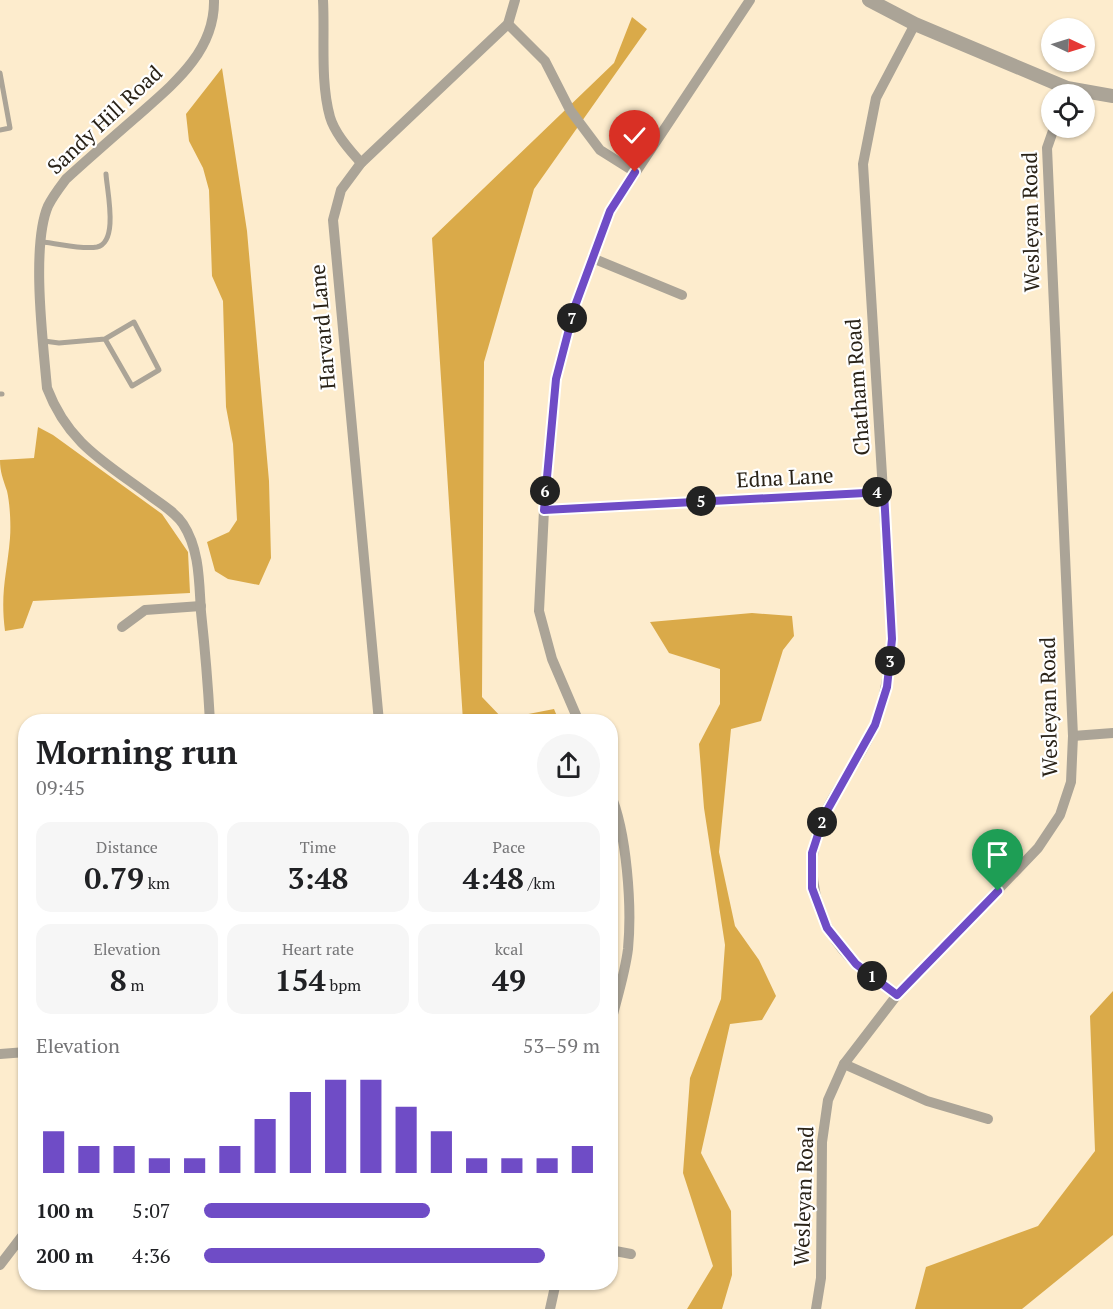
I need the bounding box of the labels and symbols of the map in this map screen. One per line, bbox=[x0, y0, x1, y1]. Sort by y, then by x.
north arrow bbox=[1041, 18, 1095, 72]
street label: Sandy Hill Road bbox=[41, 58, 168, 180]
pin bbox=[609, 110, 660, 172]
street label: Wesleyan Road bbox=[1015, 151, 1045, 292]
street label: Harvard Lane bbox=[303, 263, 341, 391]
pin: 7 bbox=[557, 303, 587, 333]
street label: Chatham Road bbox=[838, 317, 876, 457]
street label: Edna Lane bbox=[736, 460, 834, 494]
pin: 6 bbox=[530, 476, 560, 506]
pin: 4 bbox=[862, 477, 892, 507]
pin: 5 bbox=[686, 486, 716, 516]
street label: Wesleyan Road bbox=[1033, 636, 1063, 777]
pin: 3 bbox=[875, 646, 905, 676]
pin: 2 bbox=[807, 807, 837, 837]
pin bbox=[972, 829, 1023, 891]
pin: 1 bbox=[857, 961, 887, 991]
street label: Wesleyan Road bbox=[787, 1125, 819, 1266]

